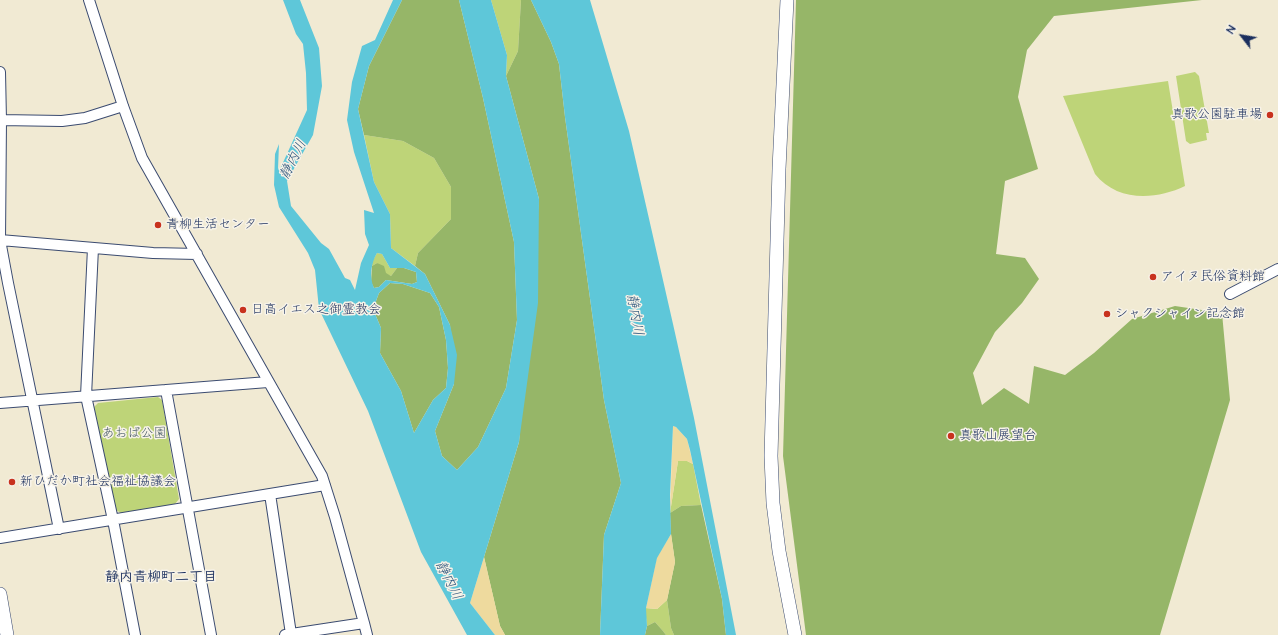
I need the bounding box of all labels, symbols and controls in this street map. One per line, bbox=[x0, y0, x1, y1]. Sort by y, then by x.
north arrow bbox=[1222, 16, 1262, 56]
text: N bbox=[1223, 23, 1239, 36]
place label: 真歌公園駐車場 bbox=[1171, 107, 1262, 123]
marker: 真歌公園駐車場 bbox=[1265, 110, 1275, 120]
water label: 静内川 bbox=[277, 137, 311, 183]
place label: 青柳生活センター bbox=[166, 217, 270, 233]
marker: 青柳生活センター bbox=[153, 220, 163, 230]
place label: アイヌ民俗資料館 bbox=[1161, 269, 1265, 285]
marker: アイヌ民俗資料館 bbox=[1148, 272, 1158, 282]
water label: 静内川 bbox=[622, 293, 646, 337]
place label: 日高イエス之御霊教会 bbox=[251, 302, 381, 318]
marker: 日高イエス之御霊教会 bbox=[238, 305, 248, 315]
place label: シャクシャイン記念館 bbox=[1115, 306, 1245, 322]
marker: シャクシャイン記念館 bbox=[1102, 309, 1112, 319]
park label: あおば公園 bbox=[102, 426, 166, 442]
place label: 真歌山展望台 bbox=[959, 428, 1037, 444]
marker: 真歌山展望台 bbox=[946, 431, 956, 441]
place label: 新ひだか町社会福祉協議会 bbox=[20, 474, 176, 490]
marker: 新ひだか町社会福祉協議会 bbox=[7, 477, 17, 487]
water label: 静内川 bbox=[431, 558, 465, 604]
district label: 静内青柳町二丁目 bbox=[105, 570, 217, 586]

